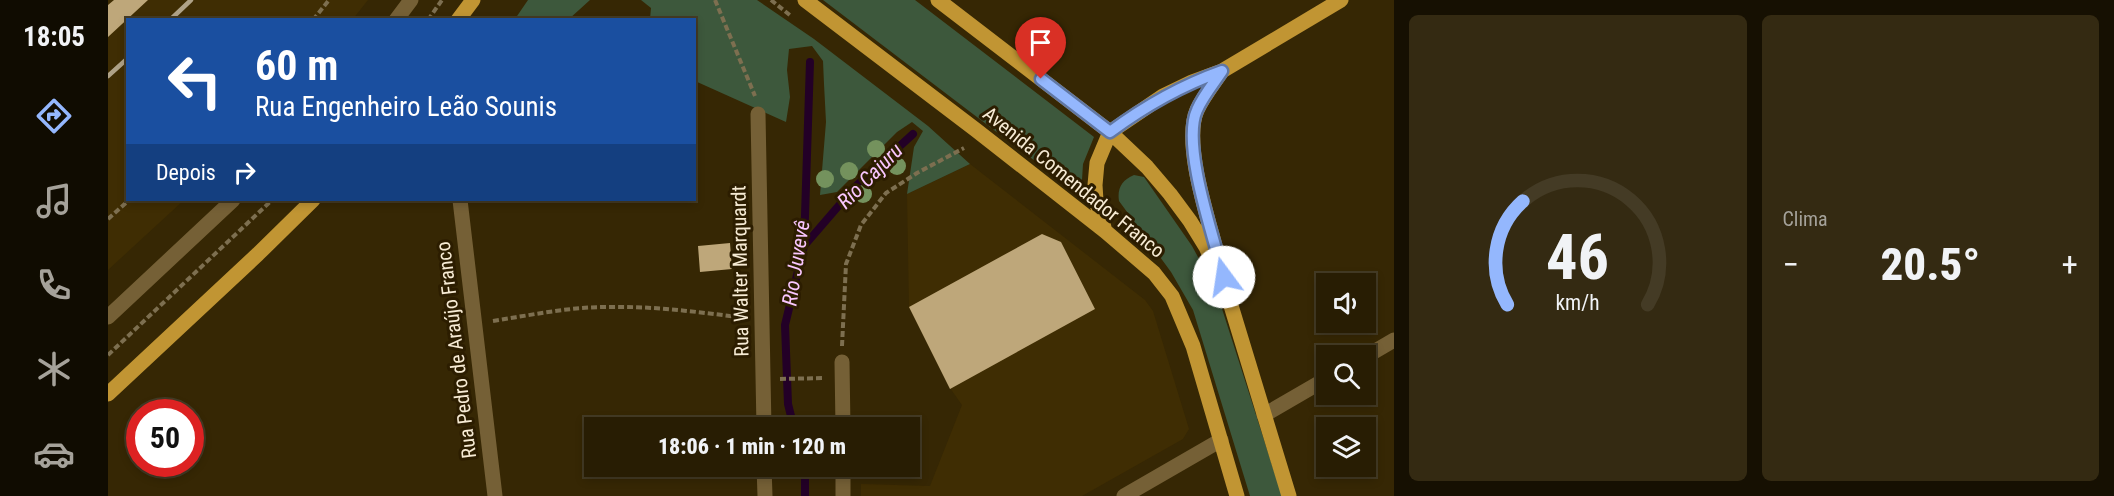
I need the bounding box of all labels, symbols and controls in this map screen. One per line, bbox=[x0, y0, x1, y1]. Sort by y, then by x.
pin bbox=[1015, 17, 1066, 79]
text: 18:05 bbox=[23, 21, 85, 53]
icon: arrive bbox=[1024, 26, 1057, 59]
text: 60 m bbox=[255, 41, 338, 90]
icon: left bbox=[156, 42, 234, 120]
text: Rua Engenheiro Leão Sounis bbox=[255, 91, 557, 123]
icon: directions bbox=[33, 95, 75, 137]
street label: Avenida Comendador Franco bbox=[978, 101, 1170, 263]
water label: Rio Cajuru bbox=[832, 138, 908, 214]
icon: right bbox=[228, 156, 261, 189]
text: Depois bbox=[156, 160, 216, 185]
icon: music bbox=[33, 180, 75, 222]
street label: Rua Walter Marquardt bbox=[727, 185, 753, 357]
text: Clima bbox=[1783, 207, 1828, 231]
water label: Rio Juvevê bbox=[777, 219, 815, 307]
text: 46 bbox=[1546, 221, 1609, 294]
text: 20.5° bbox=[1880, 238, 1980, 291]
street label: Rua Pedro de Araújo Franco bbox=[431, 240, 481, 460]
position arrow bbox=[1192, 245, 1256, 309]
text: − bbox=[1783, 245, 1799, 284]
text: + bbox=[2062, 245, 2078, 284]
icon: phone bbox=[33, 264, 75, 306]
map controls bbox=[1316, 273, 1376, 477]
button: sound bbox=[1316, 273, 1376, 333]
text: km/h bbox=[1556, 290, 1600, 315]
button: search bbox=[1316, 345, 1376, 405]
icon: climate bbox=[33, 348, 75, 390]
speed limit sign: 50 bbox=[126, 399, 204, 477]
button: layers bbox=[1316, 417, 1376, 477]
icon: car bbox=[33, 433, 75, 475]
text: 18:06 · 1 min · 120 m bbox=[658, 434, 846, 459]

